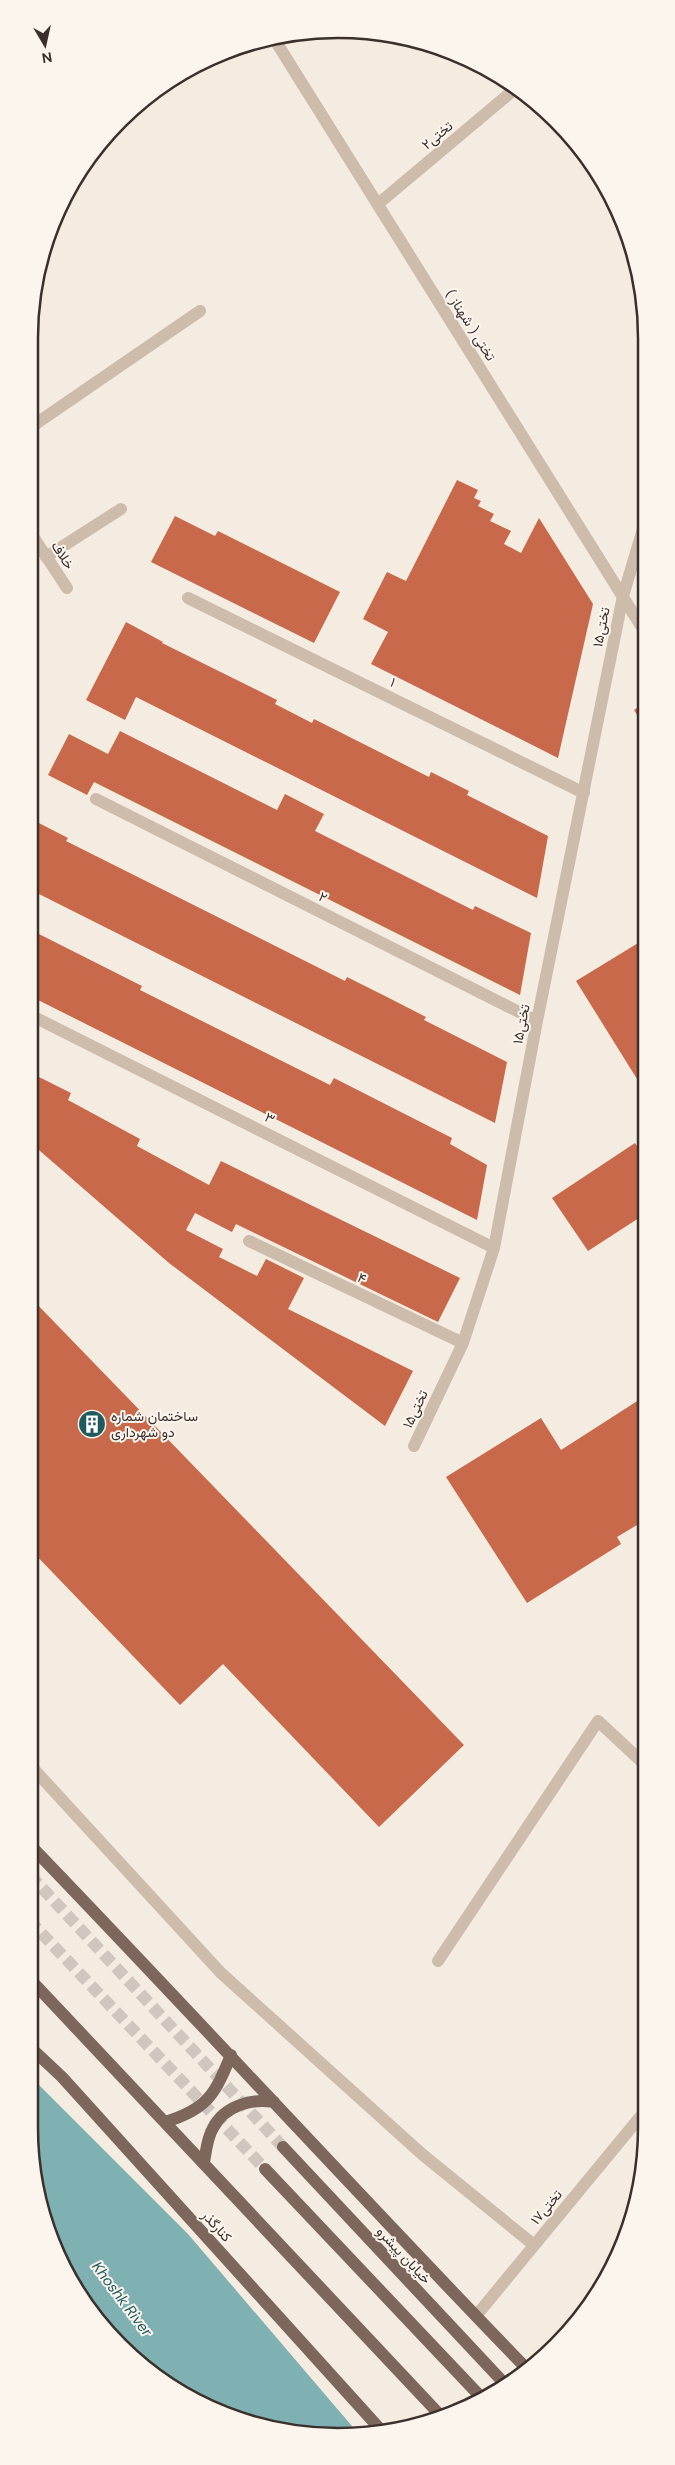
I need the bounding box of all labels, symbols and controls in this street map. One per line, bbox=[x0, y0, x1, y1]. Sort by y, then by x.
north arrow bbox=[20, 20, 70, 70]
text: N bbox=[41, 48, 53, 68]
street label: تختی۲ bbox=[418, 117, 456, 153]
street label: تختی ( شهناز ) bbox=[442, 286, 500, 364]
street label: خلاف bbox=[47, 538, 79, 572]
street label: تختی۱۵ bbox=[588, 606, 614, 648]
street label: ۱ bbox=[387, 673, 399, 691]
street label: ۲ bbox=[316, 887, 330, 907]
street label: تختی۱۵ bbox=[508, 1003, 534, 1045]
street label: ۳ bbox=[262, 1108, 278, 1128]
street label: ۴ bbox=[354, 1268, 370, 1288]
street label: تختی۱۵ bbox=[398, 1387, 432, 1431]
place label: ساختمان شماره دو شهرداری bbox=[111, 1407, 198, 1441]
building icon: ساختمان شماره دو شهرداری bbox=[77, 1409, 107, 1439]
street label: تختی۱۷ bbox=[526, 2186, 566, 2228]
street label: کنارگذر bbox=[197, 2206, 236, 2246]
street label: خیابان پیشرو bbox=[372, 2222, 435, 2288]
water label: Khoshk River bbox=[87, 2257, 157, 2341]

